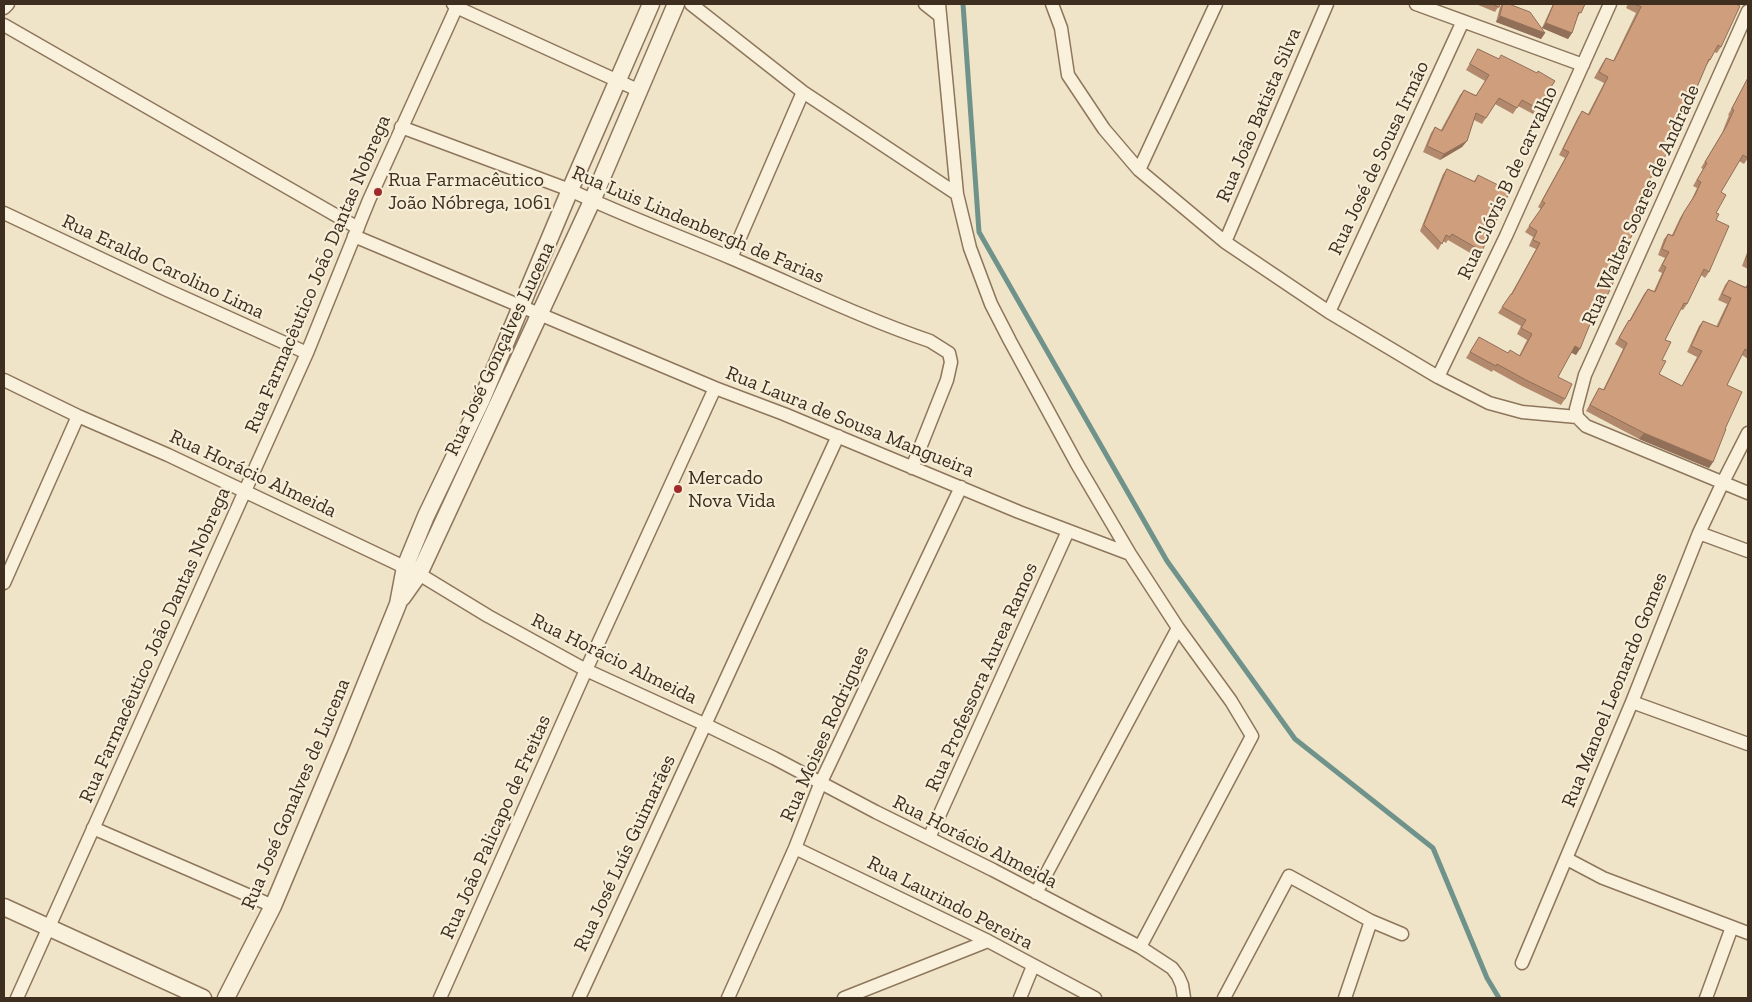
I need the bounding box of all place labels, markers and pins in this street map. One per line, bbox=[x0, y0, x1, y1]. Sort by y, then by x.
place label: Rua Farmacêutico João Nóbrega, 1061 bbox=[388, 168, 551, 215]
marker: Rua Farmacêutico João Nóbrega, 1061 bbox=[372, 186, 384, 198]
place label: Mercado Nova Vida bbox=[688, 466, 775, 513]
marker: Mercado Nova Vida bbox=[672, 483, 684, 495]

